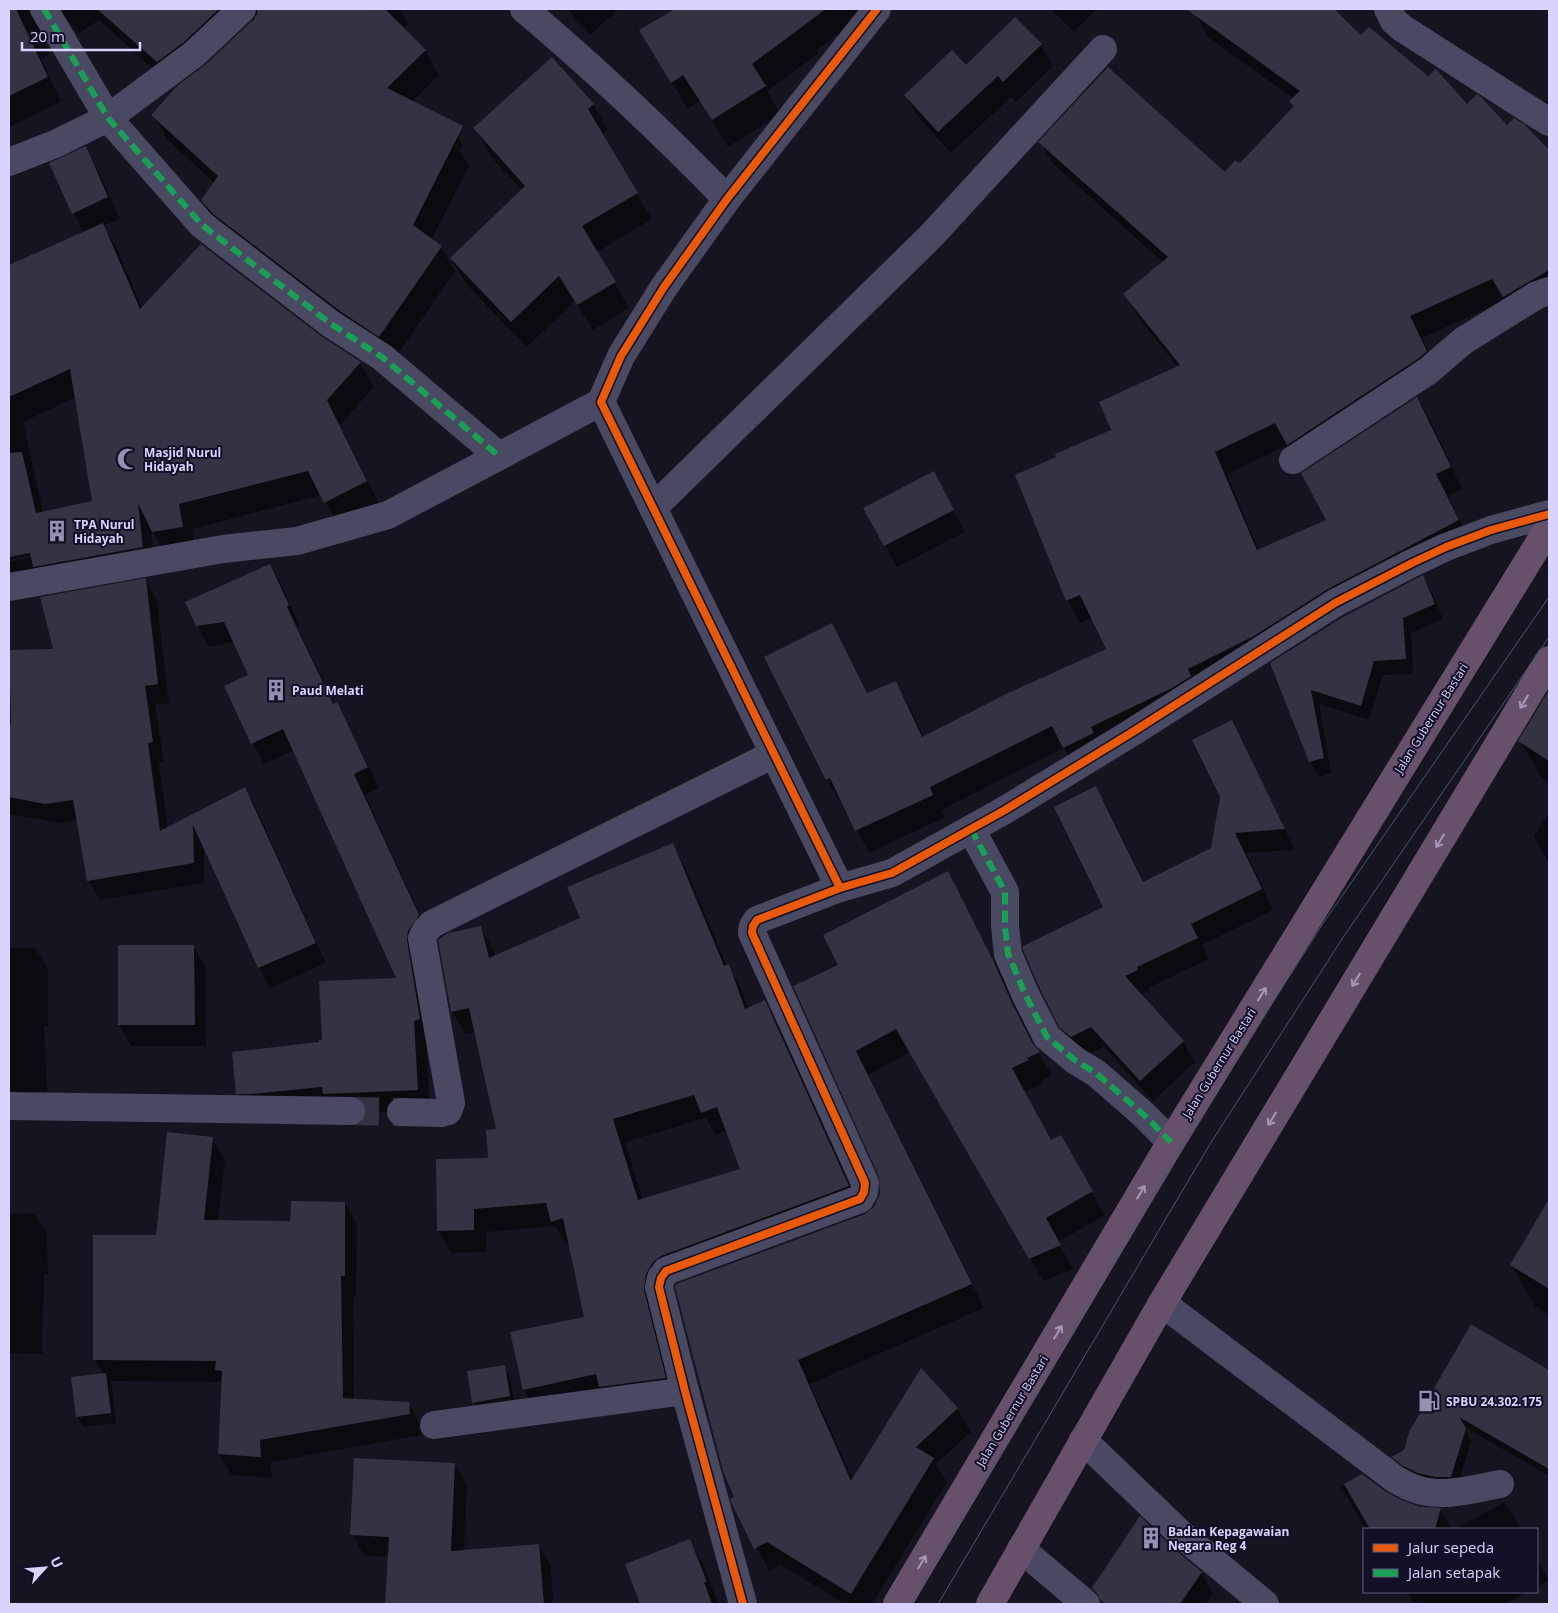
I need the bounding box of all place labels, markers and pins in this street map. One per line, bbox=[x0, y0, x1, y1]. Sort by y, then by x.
place label: Masjid Nurul Hidayah bbox=[144, 444, 221, 475]
mosque icon: Masjid Nurul Hidayah bbox=[115, 446, 141, 472]
place label: TPA Nurul Hidayah bbox=[74, 516, 135, 547]
building icon: TPA Nurul Hidayah bbox=[44, 518, 70, 544]
building icon: Paud Melati bbox=[263, 677, 289, 703]
place label: Paud Melati bbox=[292, 682, 364, 699]
fuel station icon: SPBU 24.302.175 bbox=[1416, 1388, 1442, 1414]
place label: SPBU 24.302.175 bbox=[1446, 1393, 1542, 1410]
place label: Badan Kepagawaian Negara Reg 4 bbox=[1168, 1523, 1289, 1554]
building icon: Badan Kepagawaian Negara Reg 4 bbox=[1138, 1525, 1164, 1551]

